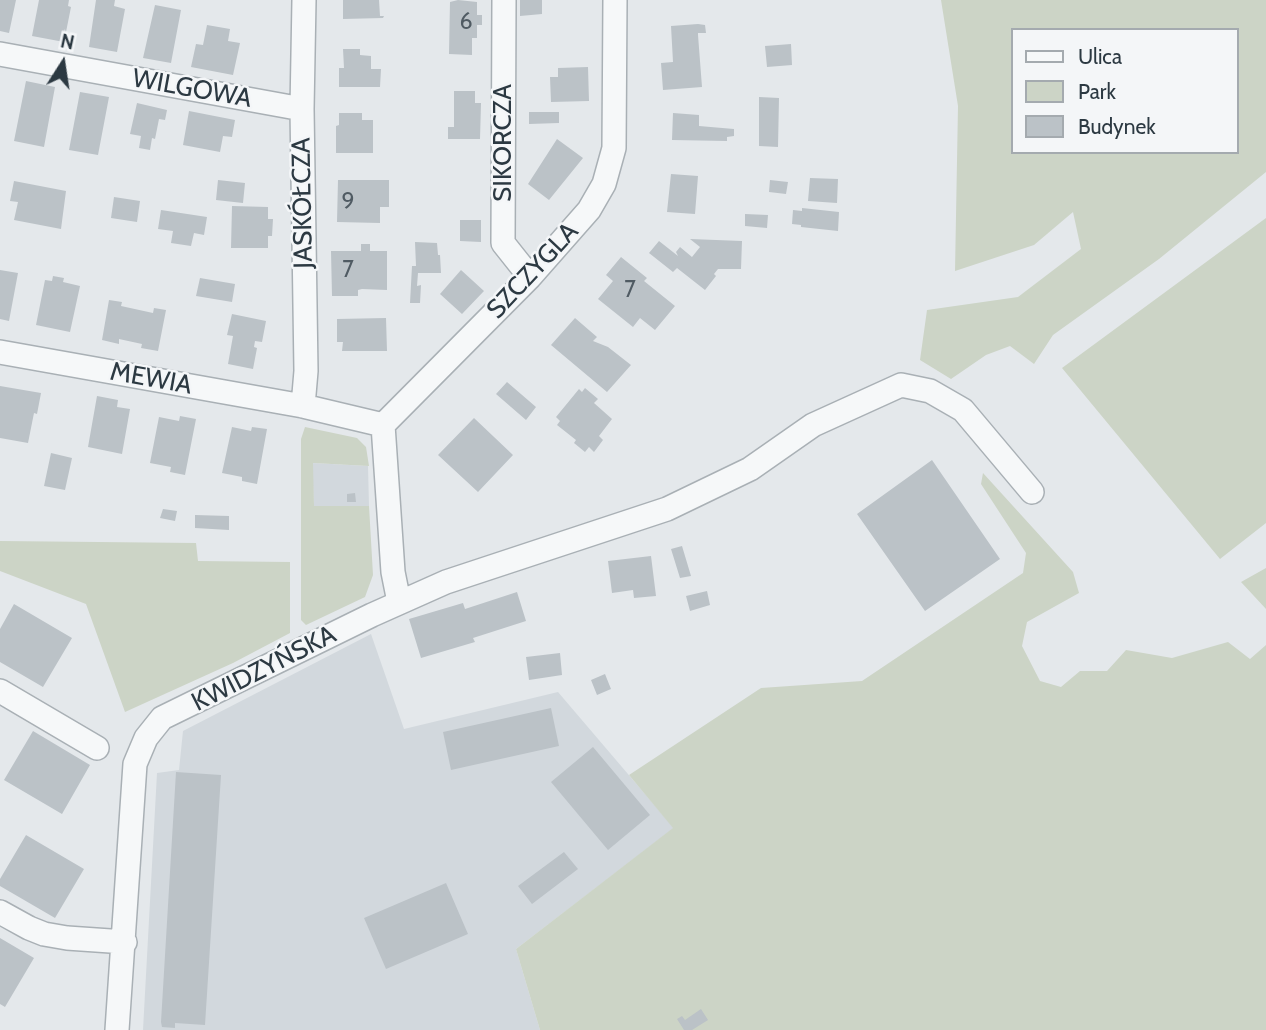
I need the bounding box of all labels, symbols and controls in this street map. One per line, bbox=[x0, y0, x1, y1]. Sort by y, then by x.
house number: 6 bbox=[459, 8, 473, 36]
north arrow bbox=[28, 28, 98, 98]
legend bbox=[1010, 28, 1238, 154]
text: N bbox=[59, 29, 76, 55]
text: Ulica bbox=[1078, 44, 1122, 69]
street label: WILGOWA bbox=[130, 63, 254, 115]
text: Park bbox=[1078, 79, 1116, 104]
street label: SIKORCZA bbox=[487, 84, 519, 202]
text: Budynek bbox=[1078, 114, 1156, 139]
street label: JASKÓŁCZA bbox=[286, 137, 320, 269]
house number: 9 bbox=[341, 188, 355, 216]
street label: SZCZYGLA bbox=[481, 217, 585, 325]
house number: 7 bbox=[342, 256, 354, 284]
house number: 7 bbox=[624, 276, 636, 304]
street label: MEWIA bbox=[108, 356, 194, 402]
street label: KWIDZYŃSKA bbox=[187, 619, 341, 719]

